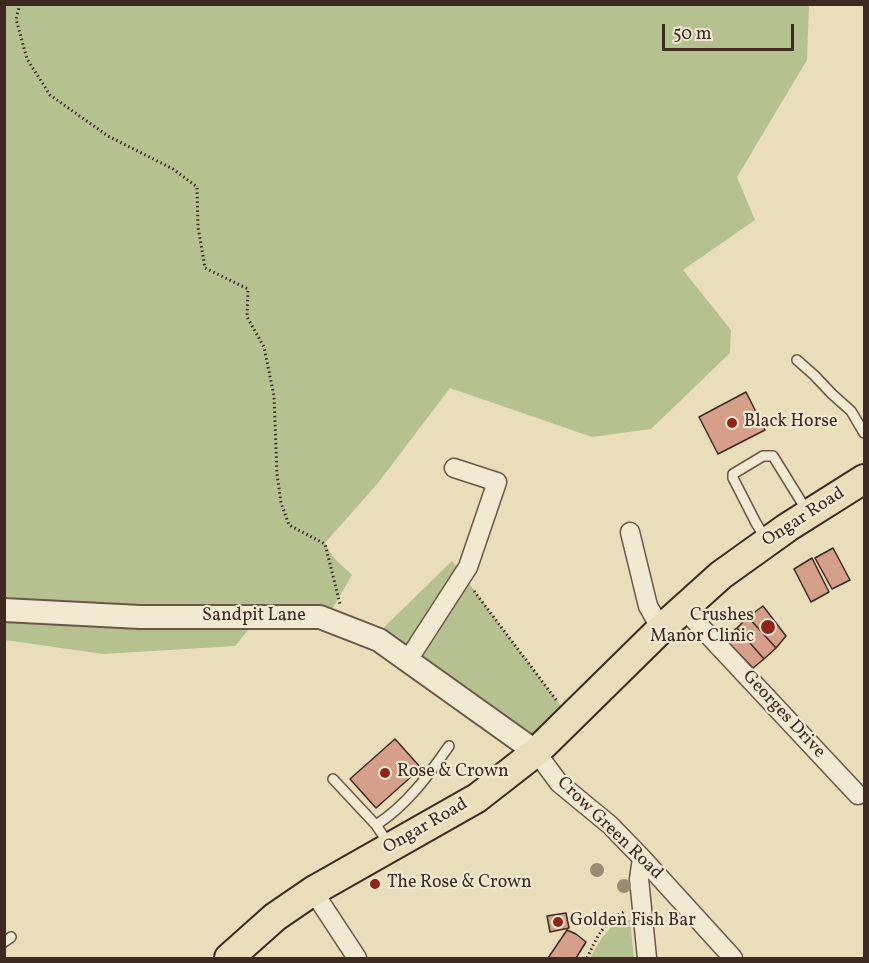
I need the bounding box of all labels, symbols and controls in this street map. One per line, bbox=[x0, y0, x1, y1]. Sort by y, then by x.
scale bar bbox=[665, 12, 797, 50]
text: 50 m bbox=[673, 22, 712, 47]
place label: Black Horse bbox=[744, 412, 837, 434]
marker: Black Horse bbox=[725, 416, 739, 430]
street label: Ongar Road bbox=[759, 483, 849, 553]
street label: Sandpit Lane bbox=[202, 606, 306, 628]
place label: Crushes Manor Clinic bbox=[650, 606, 754, 648]
marker: Crushes Manor Clinic bbox=[759, 618, 777, 636]
street label: Georges Drive bbox=[737, 667, 829, 763]
place label: Rose & Crown bbox=[397, 762, 509, 784]
marker: Rose & Crown bbox=[378, 766, 392, 780]
street label: Crow Green Road bbox=[552, 773, 666, 885]
street label: Ongar Road bbox=[380, 794, 472, 860]
place label: The Rose & Crown bbox=[387, 873, 532, 895]
marker: The Rose & Crown bbox=[368, 877, 382, 891]
place label: Golden Fish Bar bbox=[570, 911, 696, 933]
marker: Golden Fish Bar bbox=[551, 915, 565, 929]

